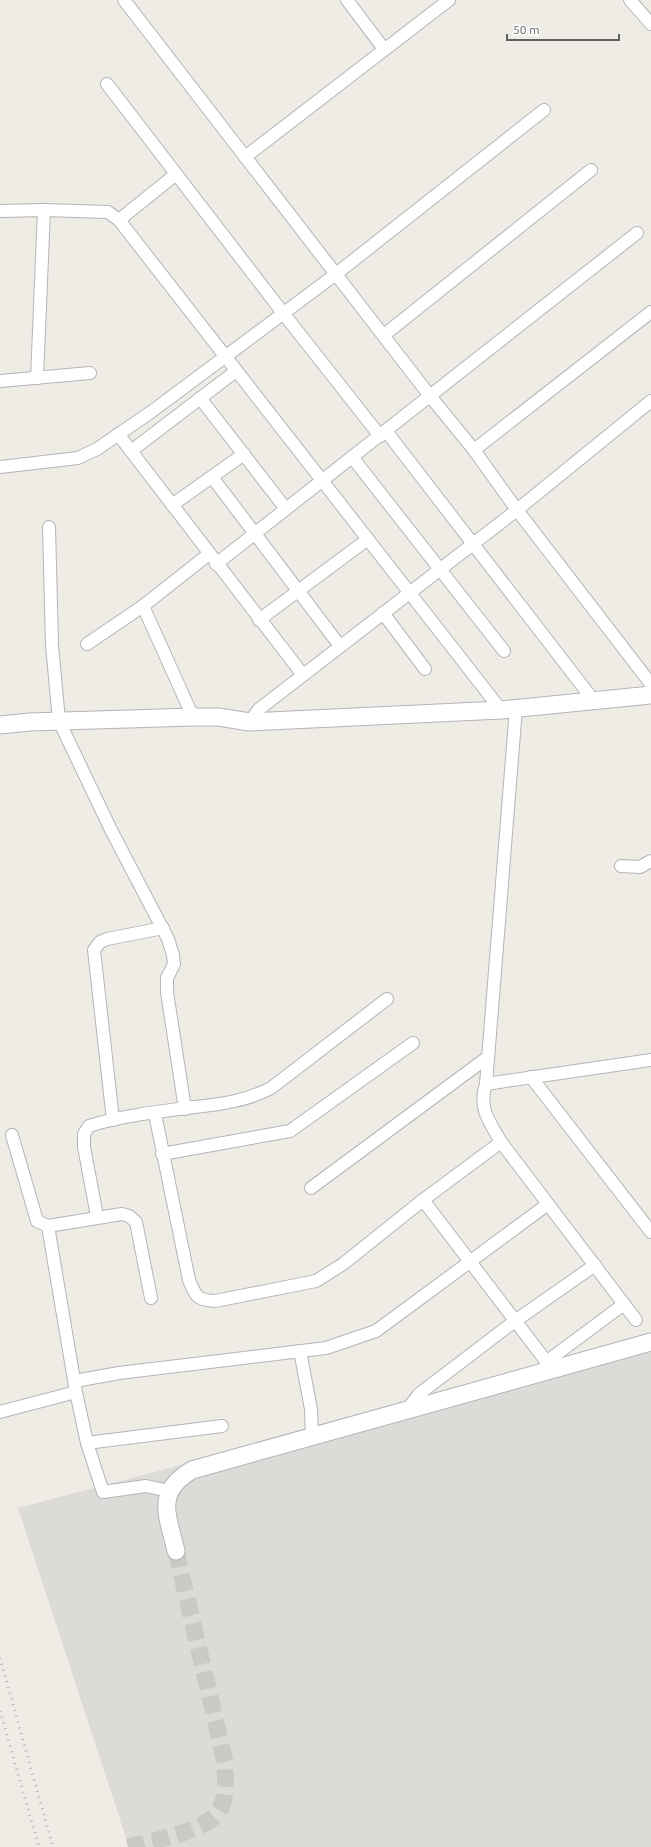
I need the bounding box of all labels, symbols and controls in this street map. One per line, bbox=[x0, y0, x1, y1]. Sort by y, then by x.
scale bar bbox=[507, 16, 619, 42]
text: 50 m bbox=[513, 23, 540, 36]

